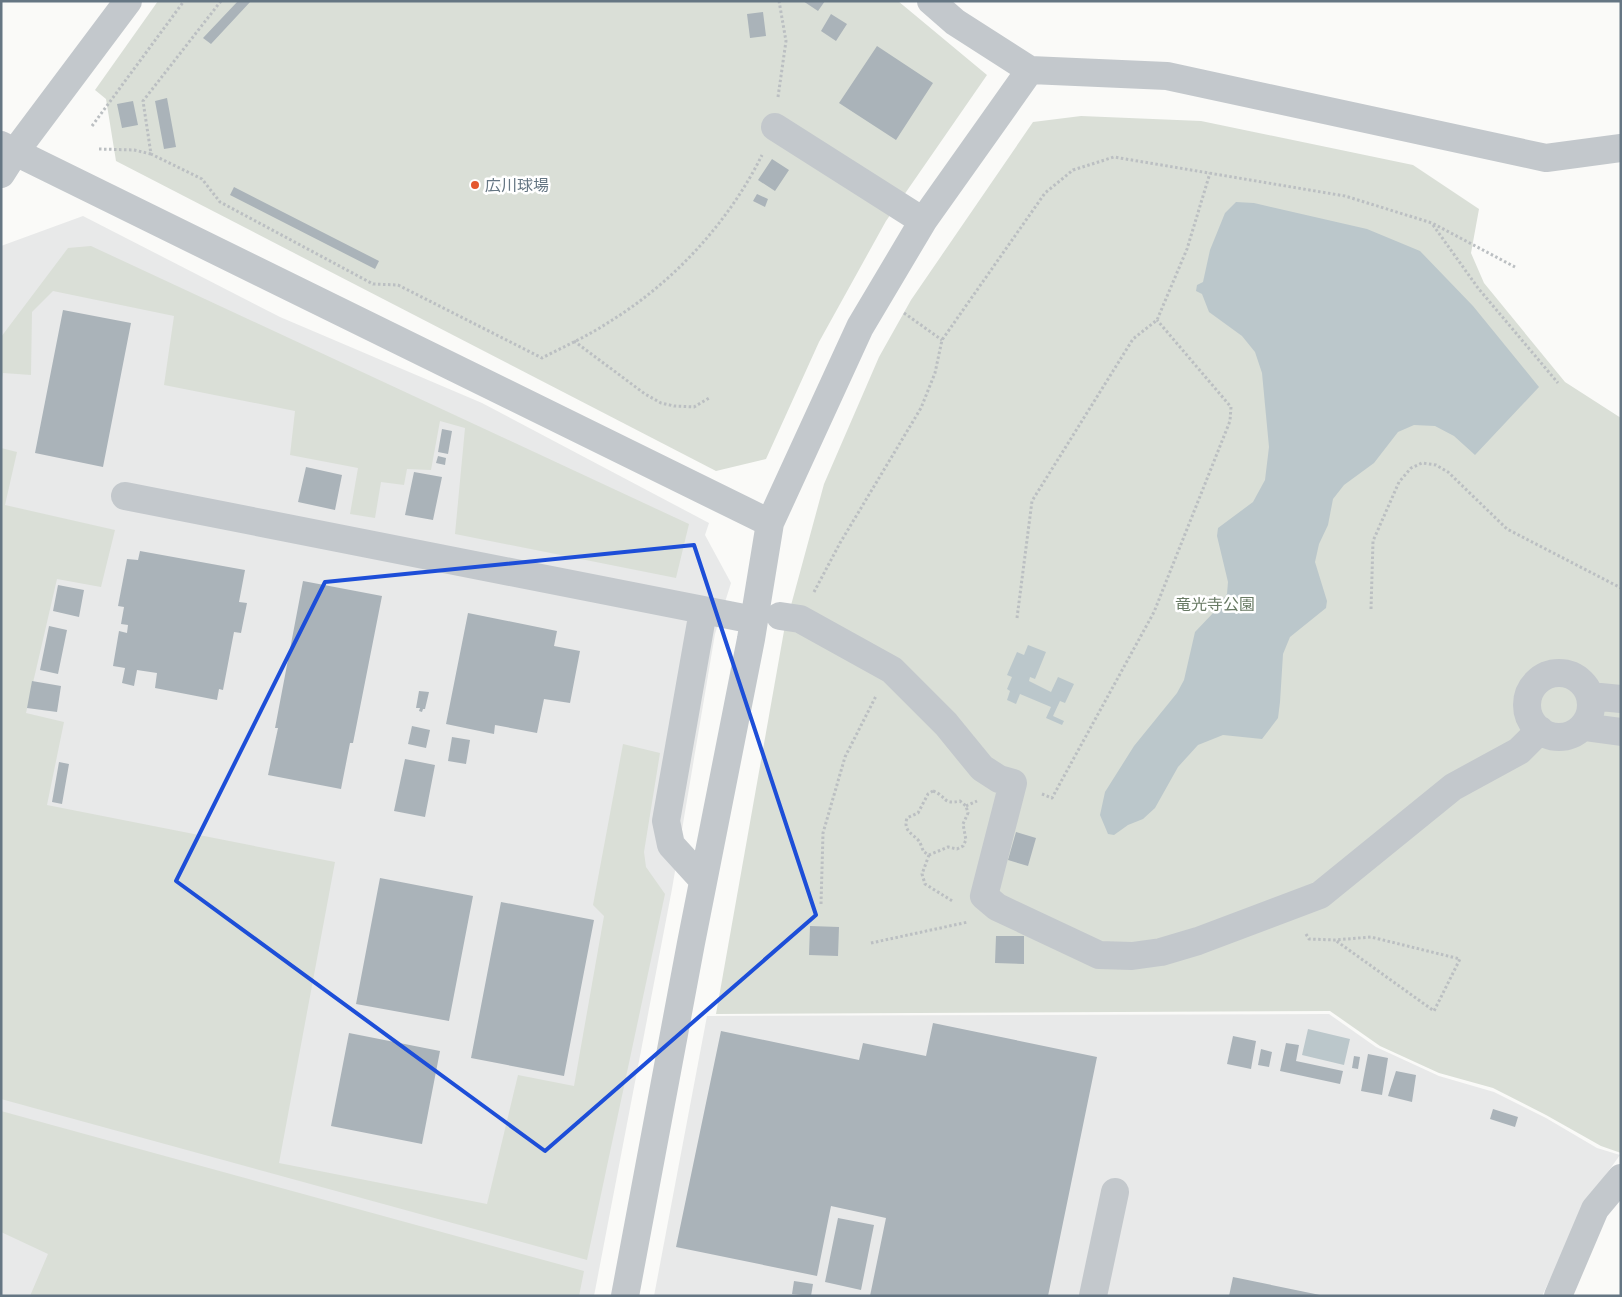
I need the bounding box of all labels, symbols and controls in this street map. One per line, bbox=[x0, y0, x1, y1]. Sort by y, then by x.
place label: 広川球場 bbox=[485, 175, 549, 194]
marker: 広川球場 bbox=[469, 179, 481, 191]
park label: 竜光寺公園 bbox=[1175, 594, 1255, 613]

